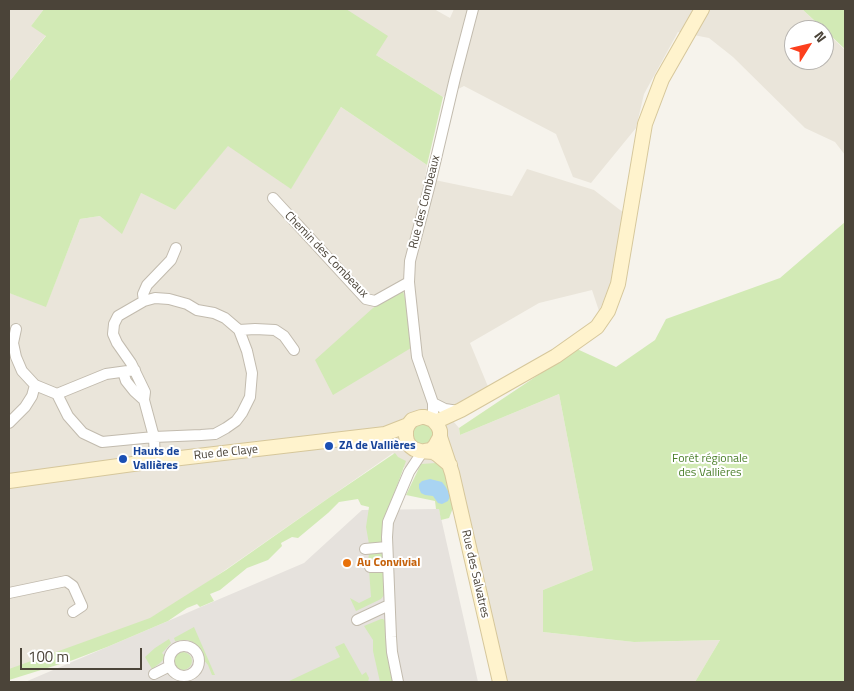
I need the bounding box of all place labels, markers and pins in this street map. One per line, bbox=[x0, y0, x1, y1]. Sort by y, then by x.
place label: ZA de Vallières bbox=[339, 439, 416, 453]
marker: ZA de Vallières bbox=[323, 440, 335, 452]
place label: Hauts de Vallières bbox=[133, 445, 179, 473]
marker: Hauts de Vallières bbox=[117, 453, 129, 465]
place label: Au Convivial bbox=[357, 556, 420, 570]
marker: Au Convivial bbox=[341, 557, 353, 569]

